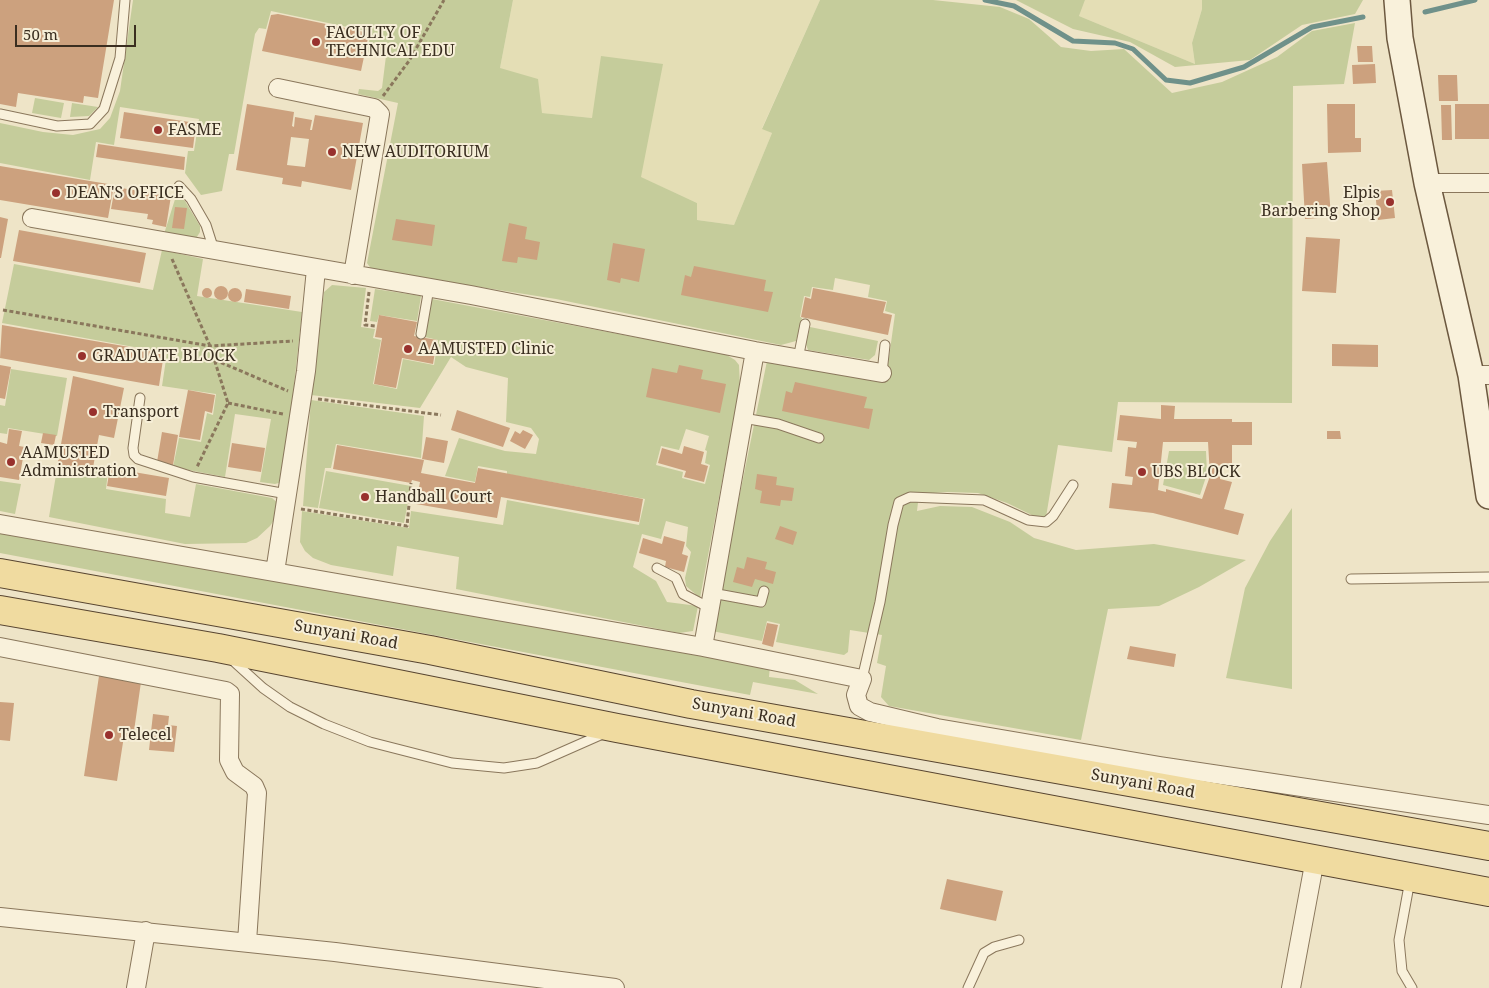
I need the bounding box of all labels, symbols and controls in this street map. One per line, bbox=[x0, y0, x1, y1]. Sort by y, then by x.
scale bar bbox=[18, 15, 139, 47]
place label: FACULTY OF TECHNICAL EDU bbox=[326, 23, 455, 61]
text: 50 m bbox=[23, 24, 58, 44]
marker: FACULTY OF TECHNICAL EDU bbox=[310, 36, 322, 48]
place label: FASME bbox=[168, 120, 221, 140]
marker: FASME bbox=[152, 124, 164, 136]
place label: NEW AUDITORIUM bbox=[342, 142, 489, 162]
marker: NEW AUDITORIUM bbox=[326, 146, 338, 158]
place label: DEAN'S OFFICE bbox=[66, 183, 184, 203]
place label: Elpis Barbering Shop bbox=[1261, 183, 1380, 221]
marker: DEAN'S OFFICE bbox=[50, 187, 62, 199]
marker: Elpis Barbering Shop bbox=[1384, 196, 1396, 208]
place label: AAMUSTED Clinic bbox=[418, 339, 554, 359]
marker: AAMUSTED Clinic bbox=[402, 343, 414, 355]
place label: GRADUATE BLOCK bbox=[92, 346, 236, 366]
marker: GRADUATE BLOCK bbox=[76, 350, 88, 362]
place label: Transport bbox=[103, 402, 179, 422]
marker: Transport bbox=[87, 406, 99, 418]
place label: AAMUSTED Administration bbox=[21, 443, 137, 481]
marker: AAMUSTED Administration bbox=[5, 456, 17, 468]
place label: UBS BLOCK bbox=[1152, 462, 1240, 482]
marker: UBS BLOCK bbox=[1136, 466, 1148, 478]
place label: Handball Court bbox=[375, 487, 492, 507]
marker: Handball Court bbox=[359, 491, 371, 503]
street label: Sunyani Road bbox=[293, 616, 399, 654]
street label: Sunyani Road bbox=[691, 694, 797, 732]
place label: Telecel bbox=[119, 725, 171, 745]
marker: Telecel bbox=[103, 729, 115, 741]
street label: Sunyani Road bbox=[1090, 765, 1196, 803]

